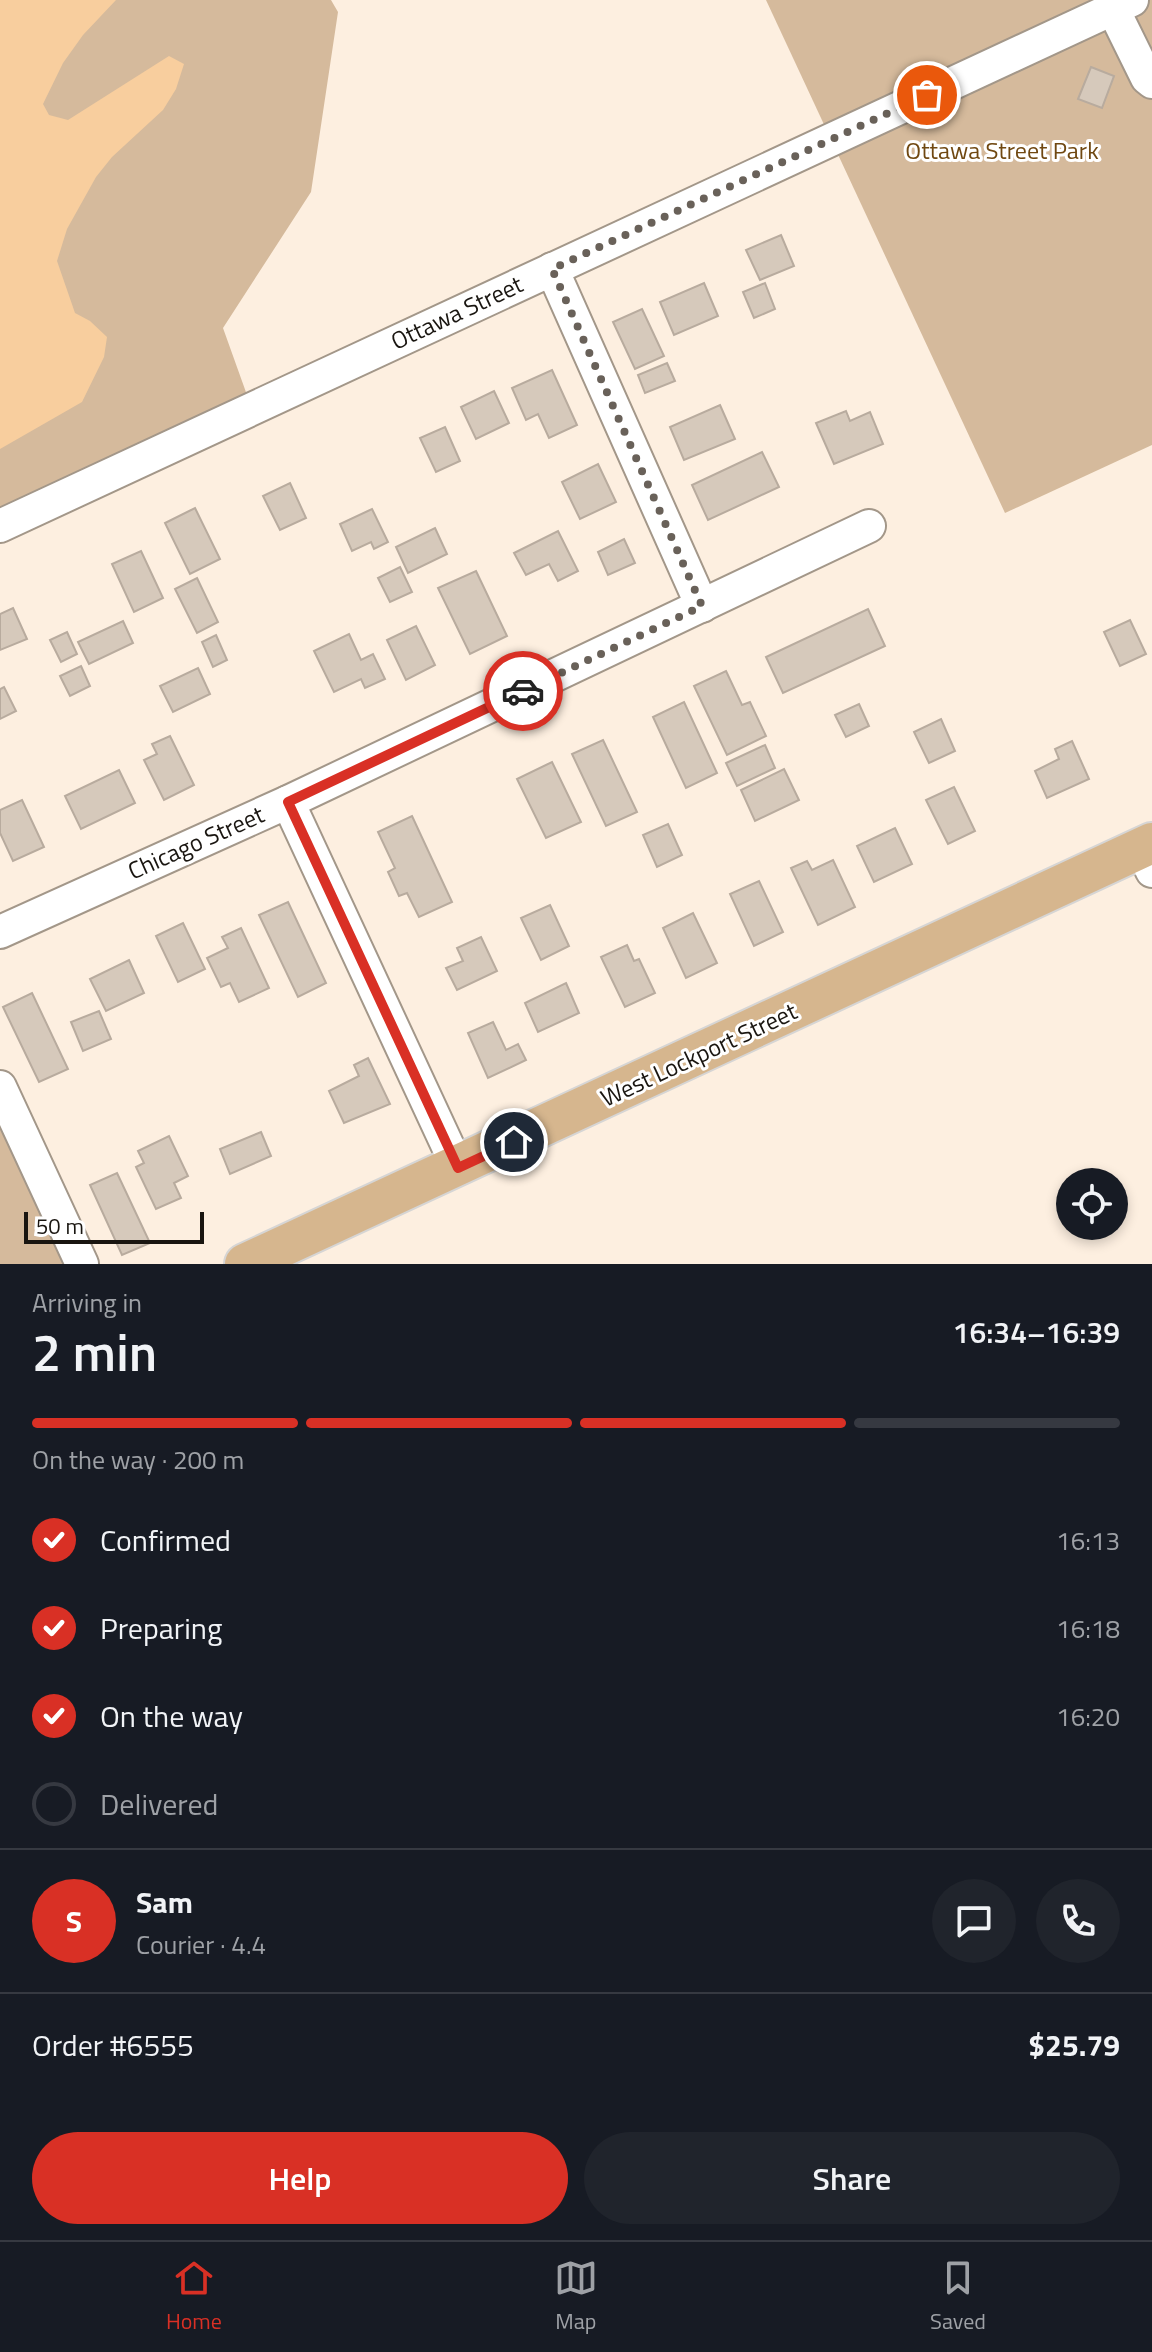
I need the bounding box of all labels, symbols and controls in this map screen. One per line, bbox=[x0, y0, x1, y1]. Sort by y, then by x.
pin bbox=[893, 61, 961, 129]
icon: bag bbox=[905, 73, 949, 117]
park label: Ottawa Street Park bbox=[905, 132, 1099, 168]
street label: Ottawa Street bbox=[385, 266, 529, 358]
courier bbox=[483, 651, 563, 731]
icon: car bbox=[501, 669, 545, 713]
street label: Chicago Street bbox=[122, 796, 270, 888]
street label: West Lockport Street bbox=[594, 993, 803, 1115]
pin bbox=[480, 1108, 548, 1176]
icon: home bbox=[492, 1120, 536, 1164]
map controls bbox=[1056, 1168, 1128, 1240]
button: locate bbox=[1056, 1168, 1128, 1240]
scale bar bbox=[24, 1208, 204, 1244]
text: 50 m bbox=[36, 1209, 84, 1243]
text: Arriving in bbox=[32, 1283, 142, 1322]
text: 16:34–16:39 bbox=[953, 1309, 1120, 1355]
text: 2 min bbox=[32, 1312, 157, 1391]
text: On the way · 200 m bbox=[32, 1440, 244, 1479]
text: Confirmed bbox=[100, 1517, 231, 1563]
icon: check bbox=[32, 1518, 76, 1562]
text: 16:13 bbox=[1056, 1521, 1120, 1560]
text: Preparing bbox=[100, 1605, 222, 1651]
icon: check bbox=[32, 1606, 76, 1650]
text: 16:18 bbox=[1056, 1609, 1120, 1648]
text: On the way bbox=[100, 1693, 243, 1739]
icon: check bbox=[32, 1694, 76, 1738]
text: 16:20 bbox=[1056, 1697, 1120, 1736]
text: Delivered bbox=[100, 1781, 218, 1827]
text: Sam bbox=[136, 1879, 193, 1925]
button: chat bbox=[932, 1879, 1016, 1963]
button: phone bbox=[1036, 1879, 1120, 1963]
text: S bbox=[66, 1898, 82, 1944]
text: Courier · 4.4 bbox=[136, 1925, 266, 1964]
text: Order #6555 bbox=[32, 2022, 194, 2068]
text: $25.79 bbox=[1028, 2022, 1120, 2068]
button: Help bbox=[32, 2132, 568, 2224]
button: Share bbox=[584, 2132, 1120, 2224]
tab: Home bbox=[166, 2256, 222, 2338]
tab: Map bbox=[554, 2256, 598, 2338]
tab: Saved bbox=[930, 2256, 986, 2338]

